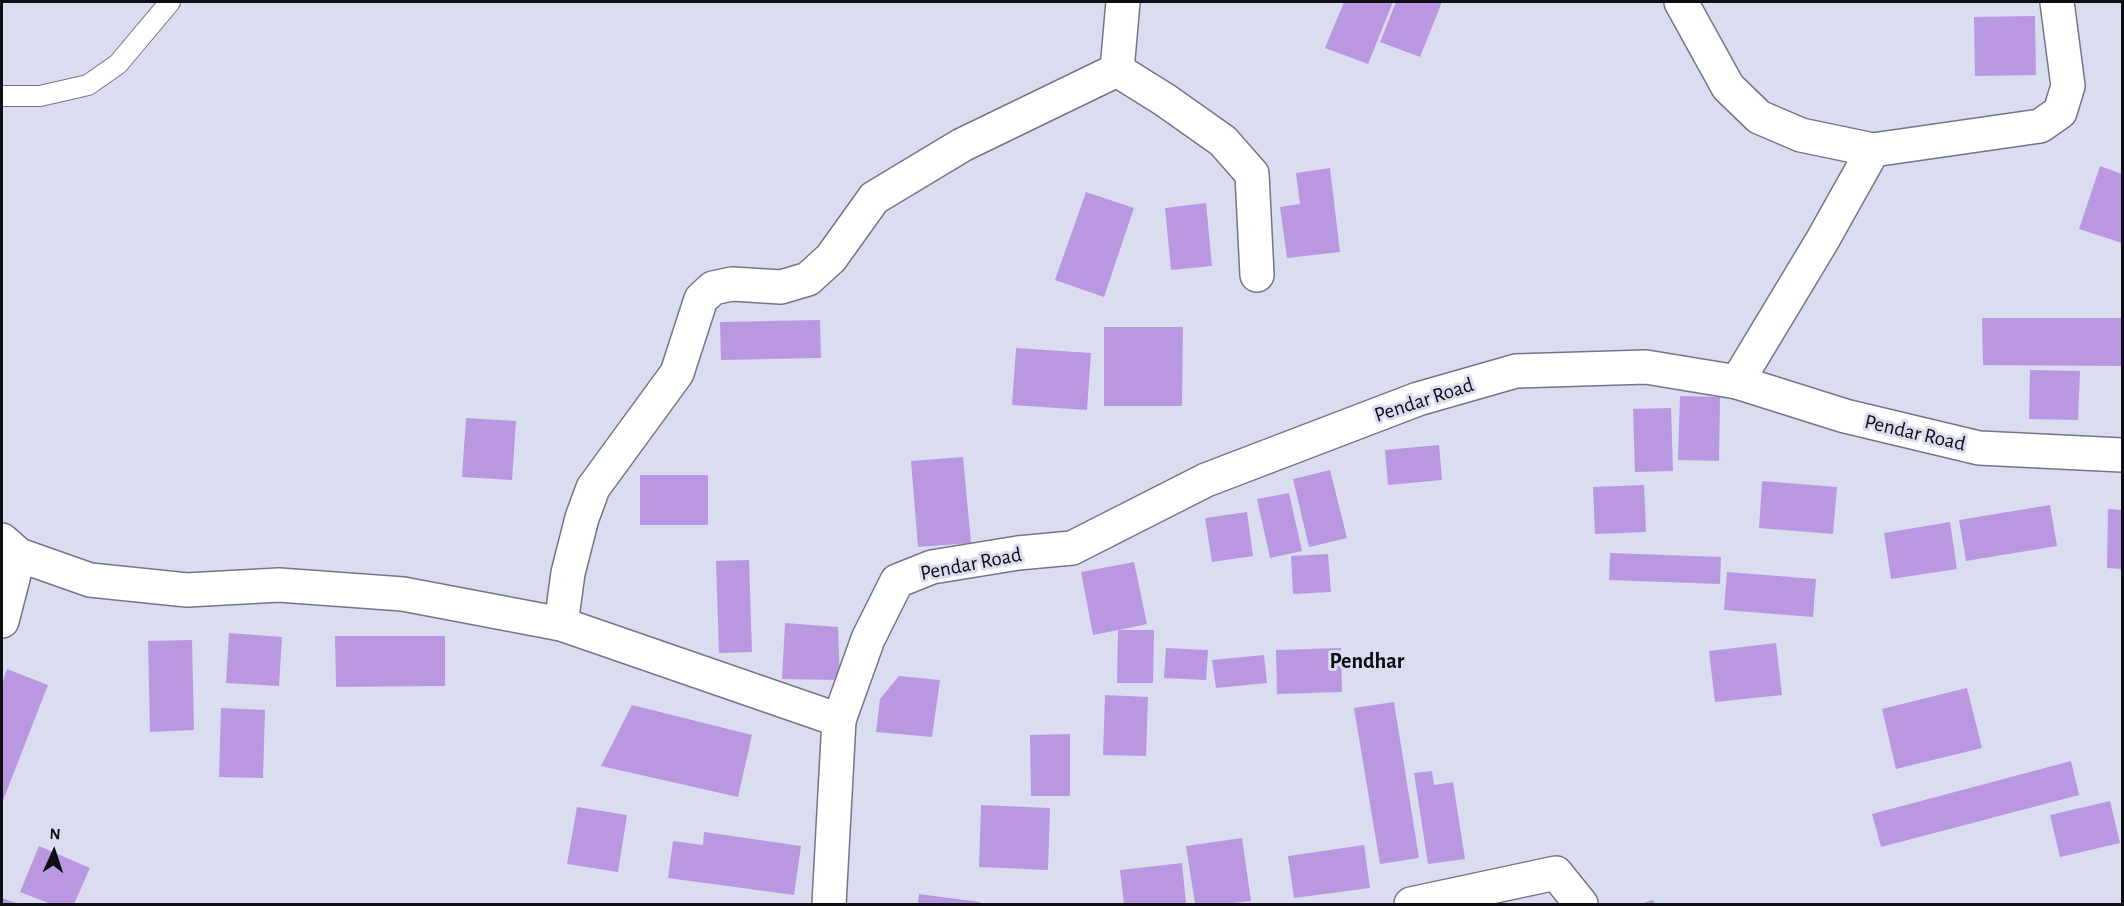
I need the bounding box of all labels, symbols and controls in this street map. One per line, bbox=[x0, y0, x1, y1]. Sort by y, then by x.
street label: Pendar Road bbox=[1371, 372, 1477, 428]
street label: Pendar Road bbox=[1862, 409, 1968, 457]
street label: Pendar Road bbox=[918, 542, 1024, 586]
district label: Pendhar bbox=[1330, 648, 1404, 674]
north arrow bbox=[24, 822, 84, 882]
text: N bbox=[49, 826, 61, 842]

